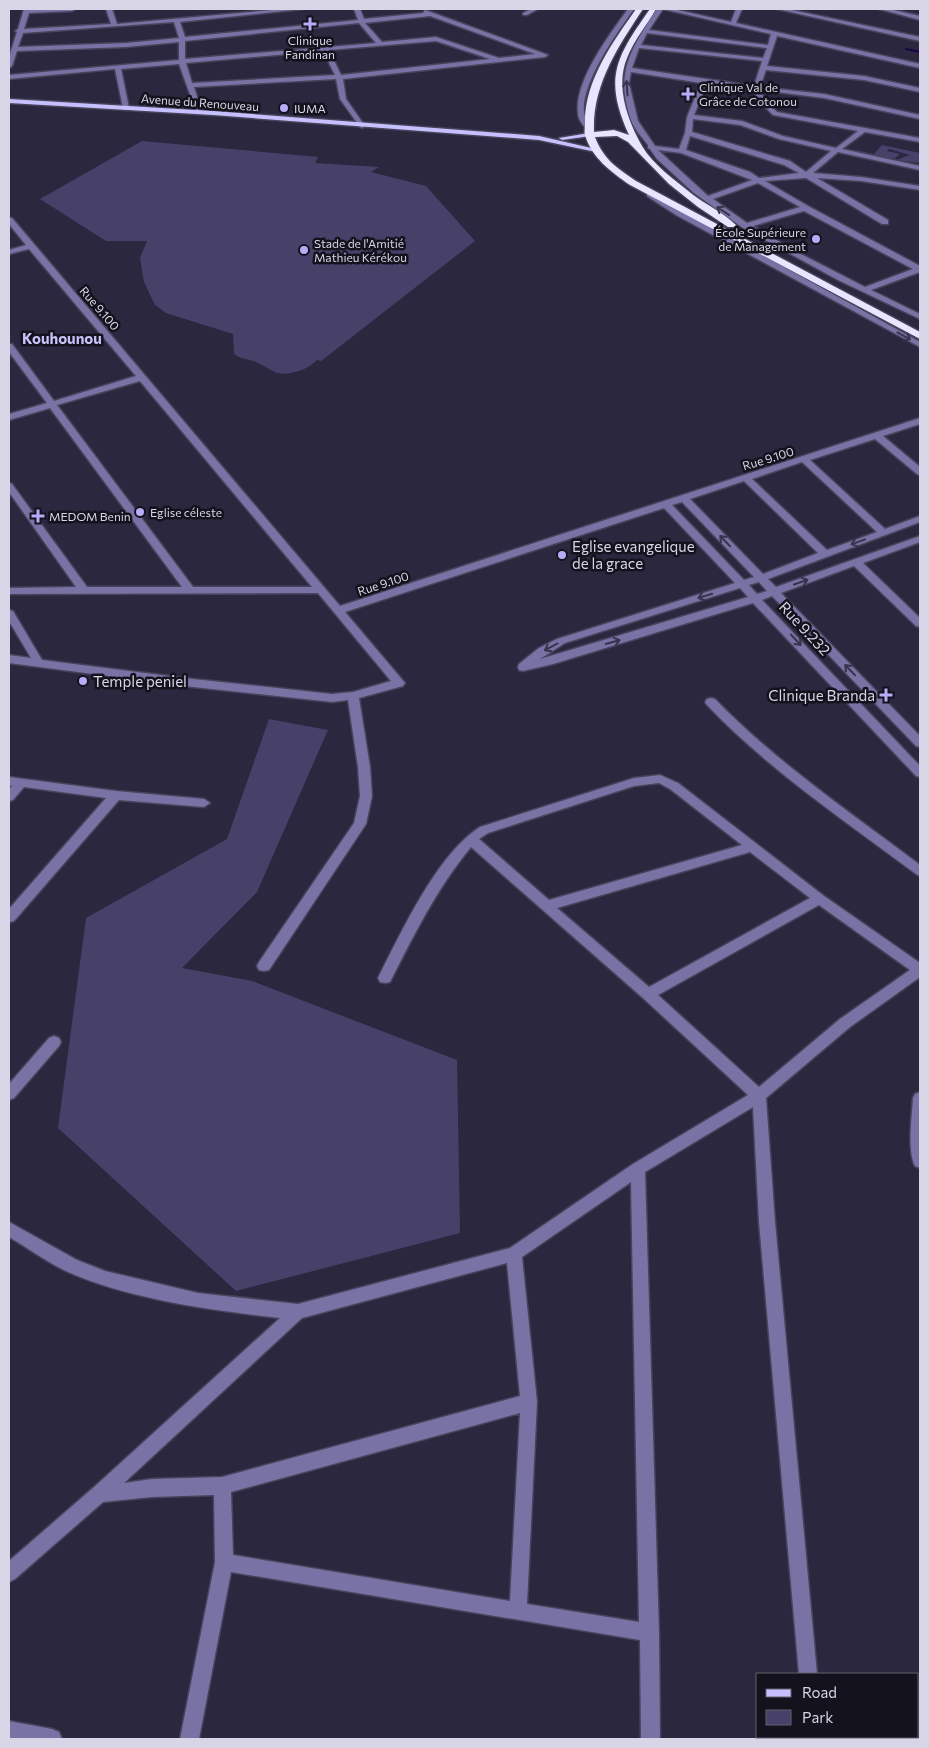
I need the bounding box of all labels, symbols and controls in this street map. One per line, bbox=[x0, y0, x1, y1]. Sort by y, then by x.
marker: Clinique Fandinan bbox=[303, 17, 317, 31]
place label: Clinique Fandinan bbox=[285, 33, 335, 61]
one-way arrow bbox=[622, 80, 631, 96]
place label: Clinique Val de Grâce de Cotonou bbox=[699, 80, 797, 108]
marker: Clinique Val de Grâce de Cotonou bbox=[681, 87, 695, 101]
street label: Avenue du Renouveau bbox=[141, 91, 259, 113]
place label: IUMA bbox=[294, 101, 326, 115]
marker: IUMA bbox=[278, 102, 290, 114]
one-way arrow bbox=[717, 206, 731, 216]
place label: École Supérieure de Management bbox=[715, 225, 806, 253]
marker: École Supérieure de Management bbox=[810, 233, 822, 245]
place label: Stade de l'Amitié Mathieu Kérékou bbox=[314, 236, 407, 264]
marker: Stade de l'Amitié Mathieu Kérékou bbox=[298, 244, 310, 256]
street label: Rue 9.100 bbox=[77, 283, 123, 333]
district label: Kouhounou bbox=[22, 329, 102, 347]
one-way arrow bbox=[896, 331, 911, 341]
street label: Rue 9.100 bbox=[741, 443, 796, 472]
place label: Eglise céleste bbox=[150, 505, 222, 519]
marker: Eglise céleste bbox=[134, 506, 146, 518]
marker: MEDOM Benin bbox=[31, 509, 45, 523]
place label: MEDOM Benin bbox=[49, 509, 131, 523]
one-way arrow bbox=[719, 534, 731, 547]
place label: Eglise evangelique de la grace bbox=[572, 537, 695, 572]
one-way arrow bbox=[851, 538, 866, 547]
marker: Eglise evangelique de la grace bbox=[556, 549, 568, 561]
street label: Rue 9.100 bbox=[356, 568, 411, 598]
one-way arrow bbox=[793, 577, 808, 586]
one-way arrow bbox=[697, 591, 713, 601]
street label: Rue 9.232 bbox=[776, 597, 834, 659]
one-way arrow bbox=[790, 634, 802, 647]
one-way arrow bbox=[604, 636, 620, 646]
one-way arrow bbox=[544, 642, 558, 652]
one-way arrow bbox=[844, 664, 856, 676]
place label: Temple peniel bbox=[93, 672, 187, 690]
marker: Temple peniel bbox=[77, 675, 89, 687]
place label: Clinique Branda bbox=[768, 686, 875, 704]
marker: Clinique Branda bbox=[879, 688, 893, 702]
legend bbox=[756, 1673, 919, 1738]
text: Road bbox=[802, 1683, 837, 1701]
text: Park bbox=[802, 1708, 833, 1726]

